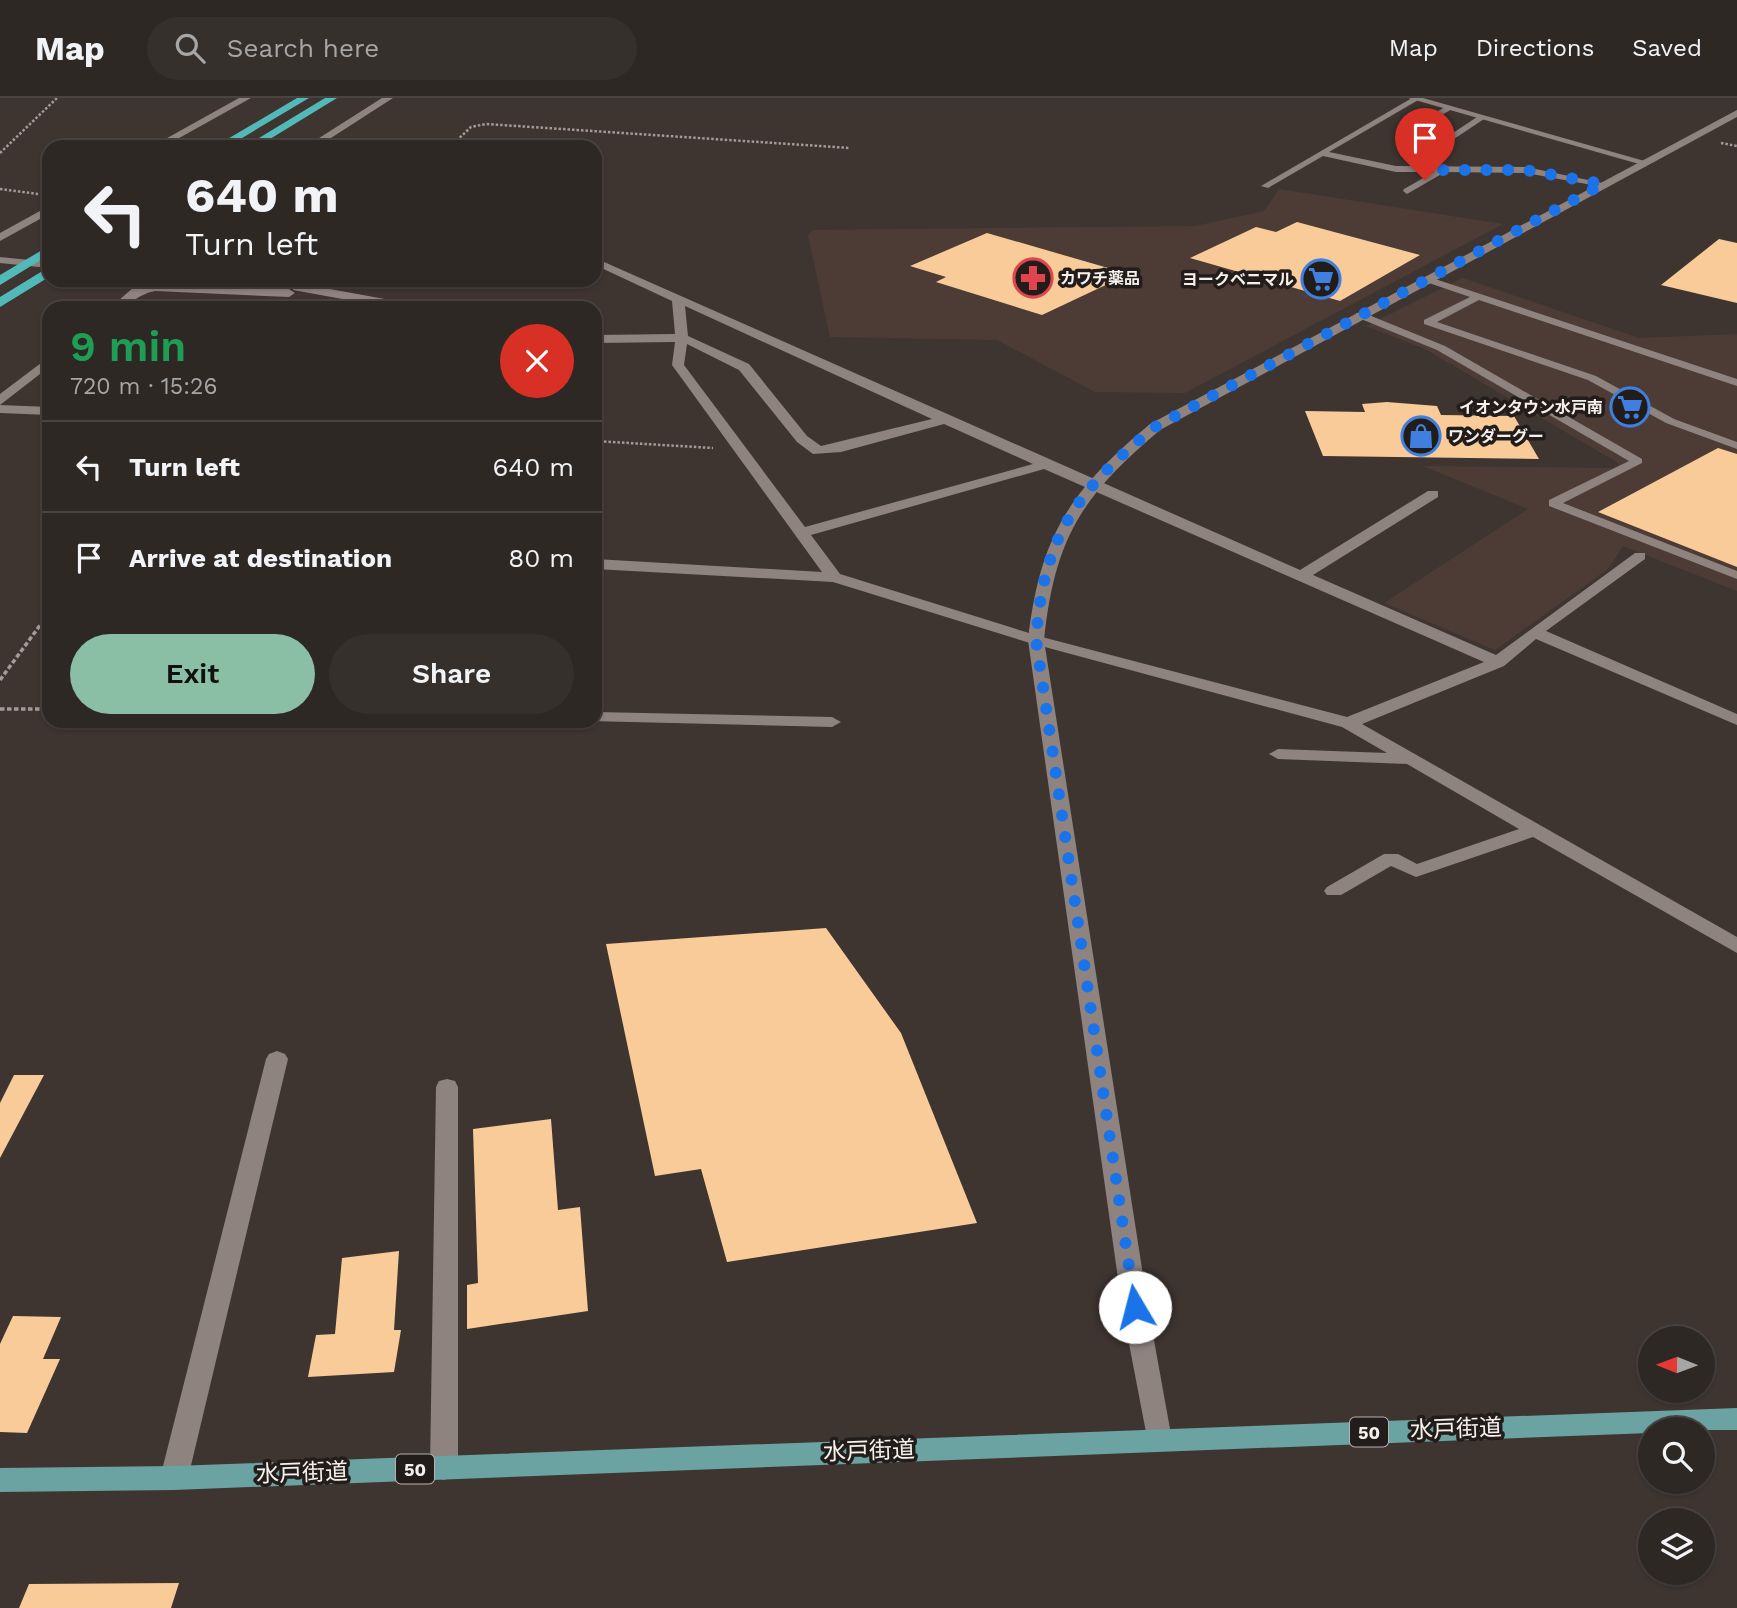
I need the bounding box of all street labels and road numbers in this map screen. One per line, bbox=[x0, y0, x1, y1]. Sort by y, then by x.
street label: 水戸街道 bbox=[1410, 1414, 1502, 1444]
road number: 50 bbox=[1350, 1418, 1388, 1447]
street label: 水戸街道 bbox=[823, 1436, 915, 1466]
road number: 50 bbox=[396, 1454, 434, 1484]
street label: 水戸街道 bbox=[256, 1458, 348, 1488]

